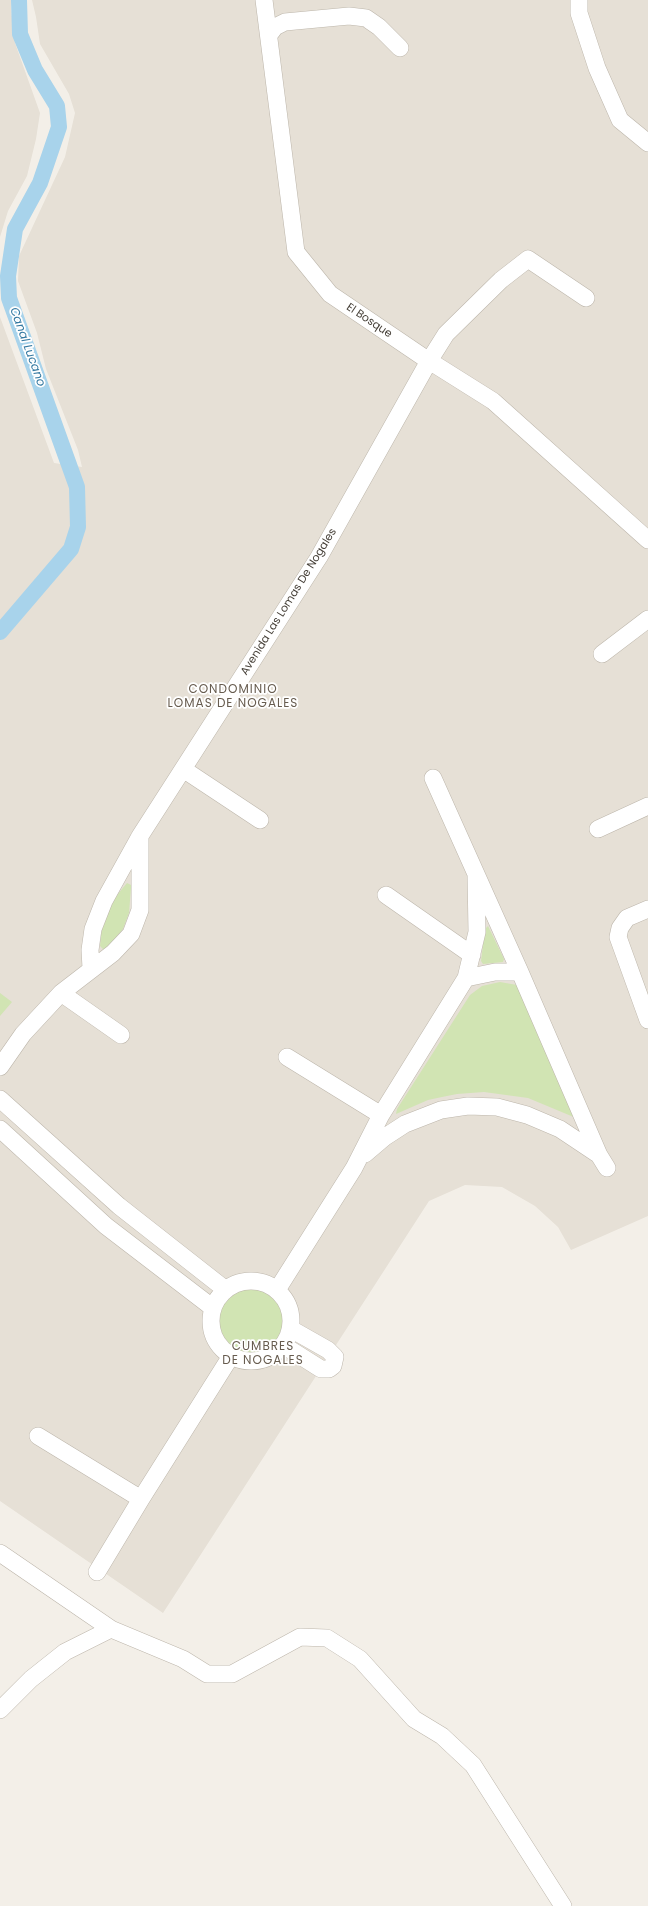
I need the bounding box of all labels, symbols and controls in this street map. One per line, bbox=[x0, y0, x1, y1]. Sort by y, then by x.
street label: El Bosque bbox=[344, 301, 394, 341]
water label: Canal Lucano bbox=[6, 305, 48, 389]
street label: Avenida Las Lomas De Nogales bbox=[238, 526, 340, 678]
district label: CONDOMINIO LOMAS DE NOGALES bbox=[168, 683, 298, 711]
district label: CUMBRES DE NOGALES bbox=[222, 1340, 304, 1368]

